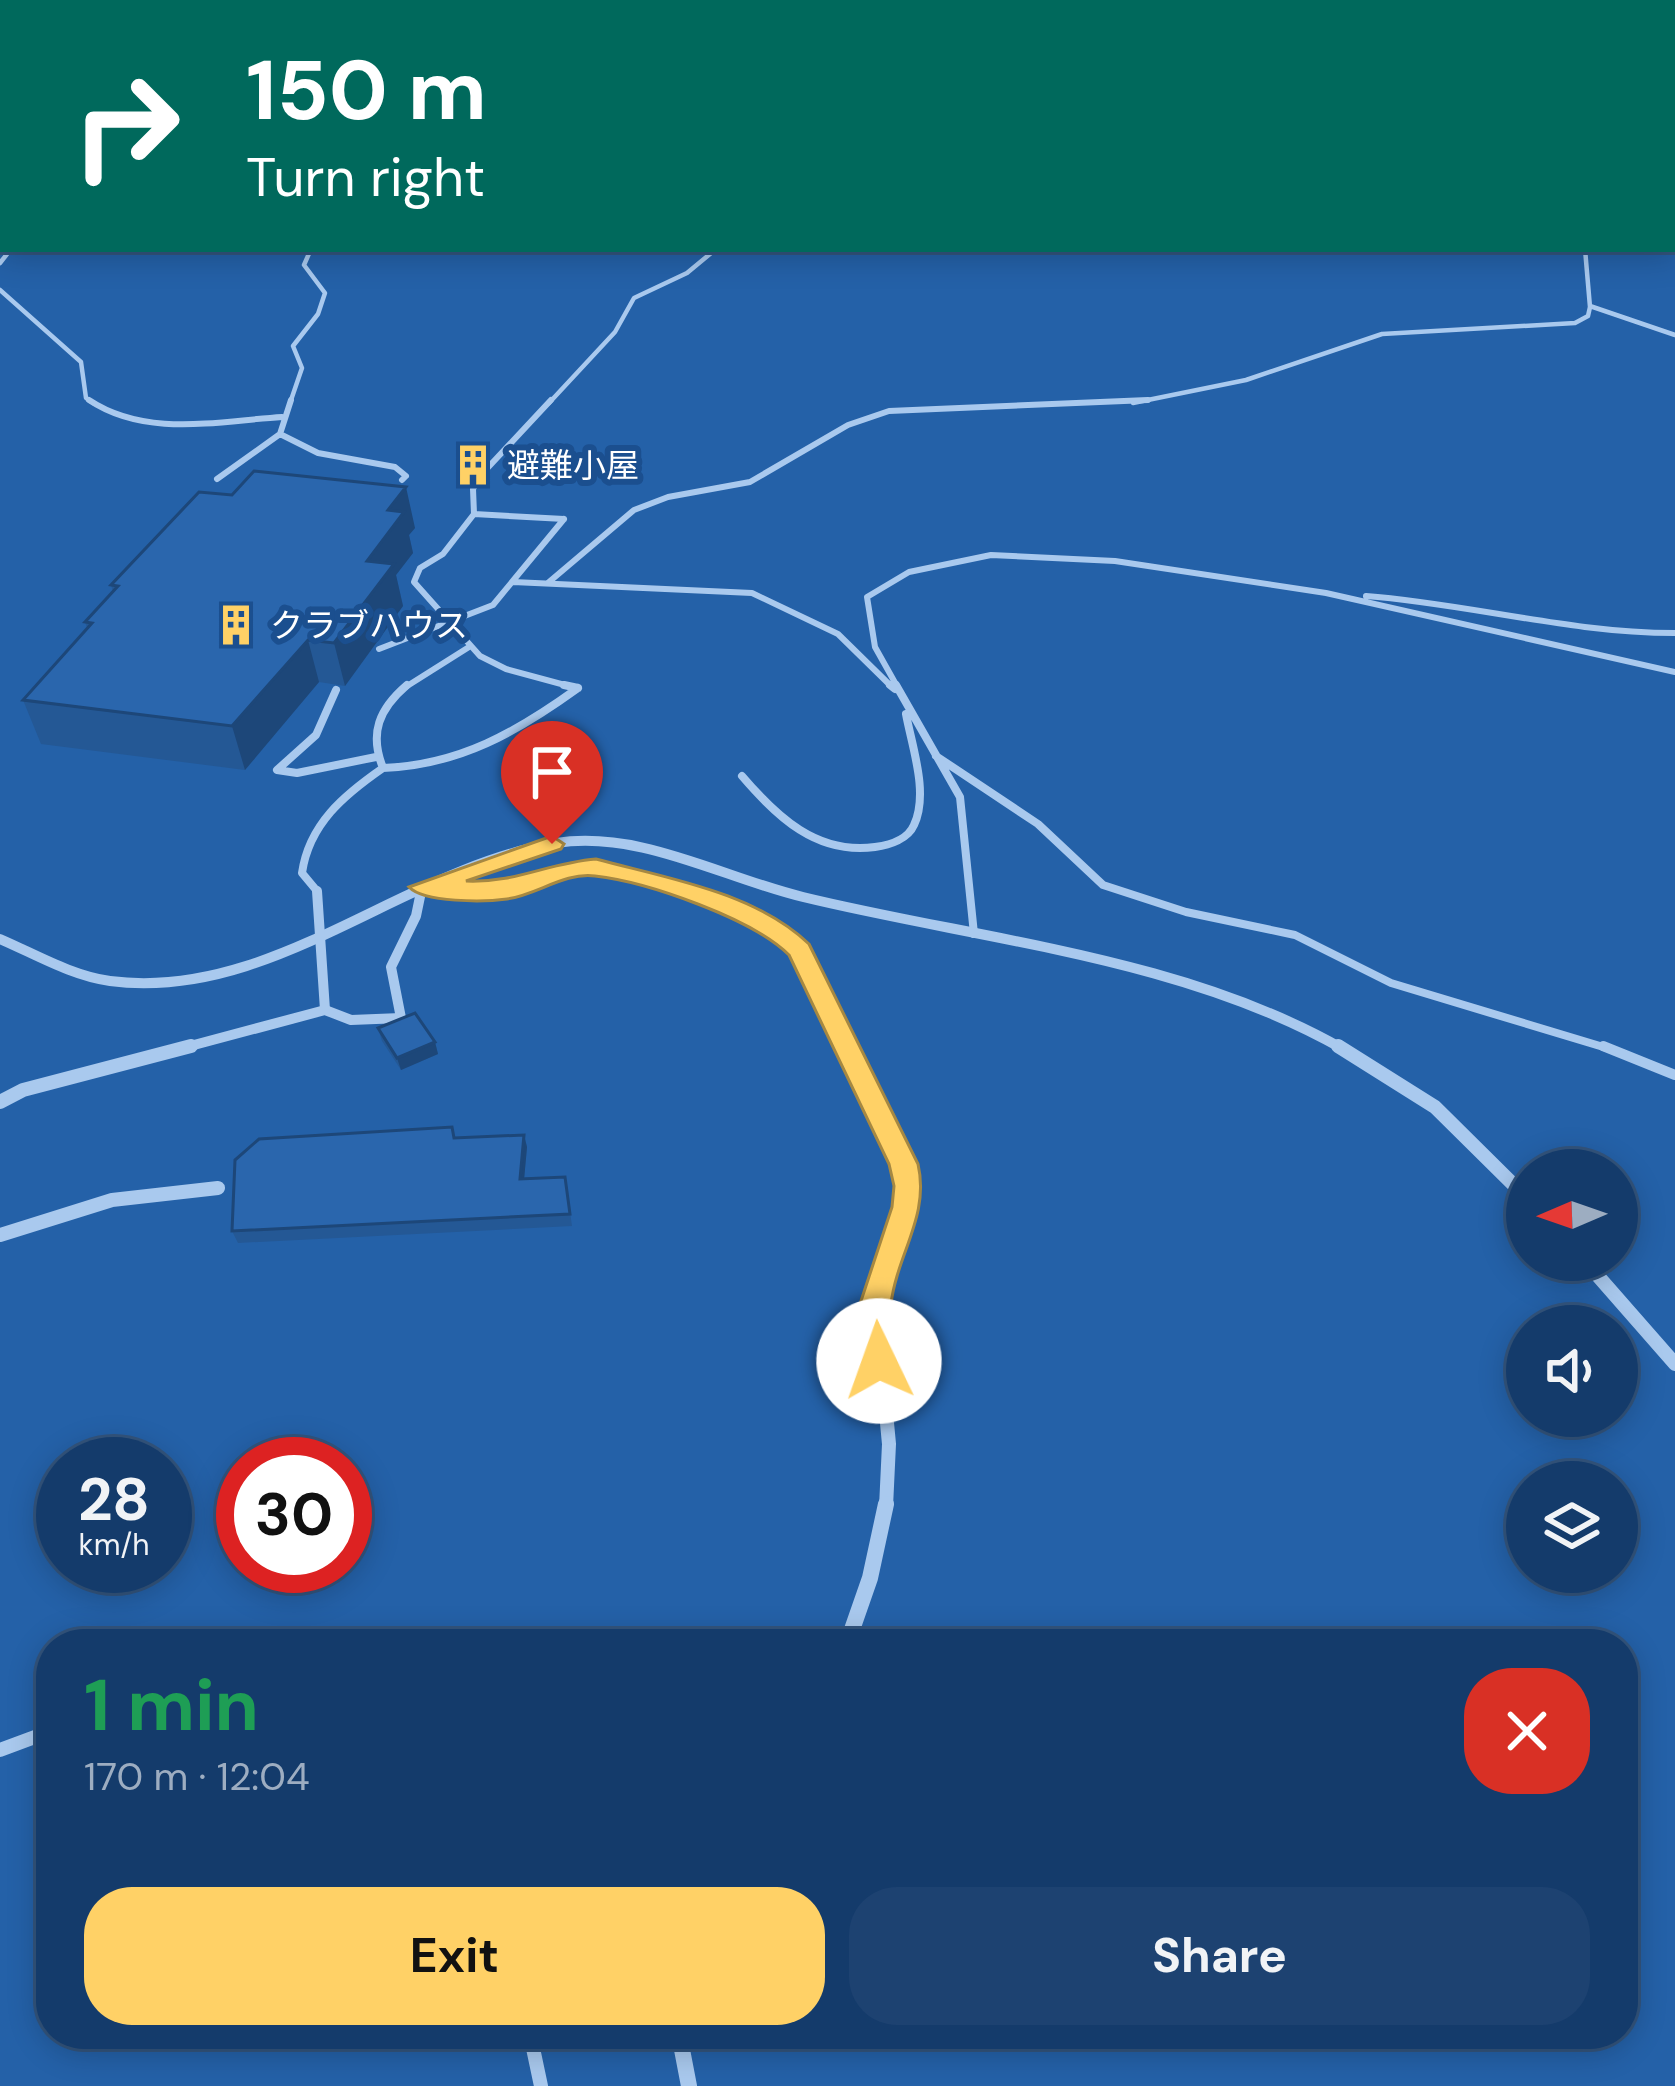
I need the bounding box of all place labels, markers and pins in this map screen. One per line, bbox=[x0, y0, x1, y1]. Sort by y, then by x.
building icon: 避難小屋 bbox=[450, 442, 496, 488]
place label: 避難小屋 bbox=[507, 444, 639, 487]
building icon: クラブハウス bbox=[213, 602, 259, 648]
place label: クラブハウス bbox=[270, 604, 468, 647]
pin bbox=[501, 721, 603, 844]

